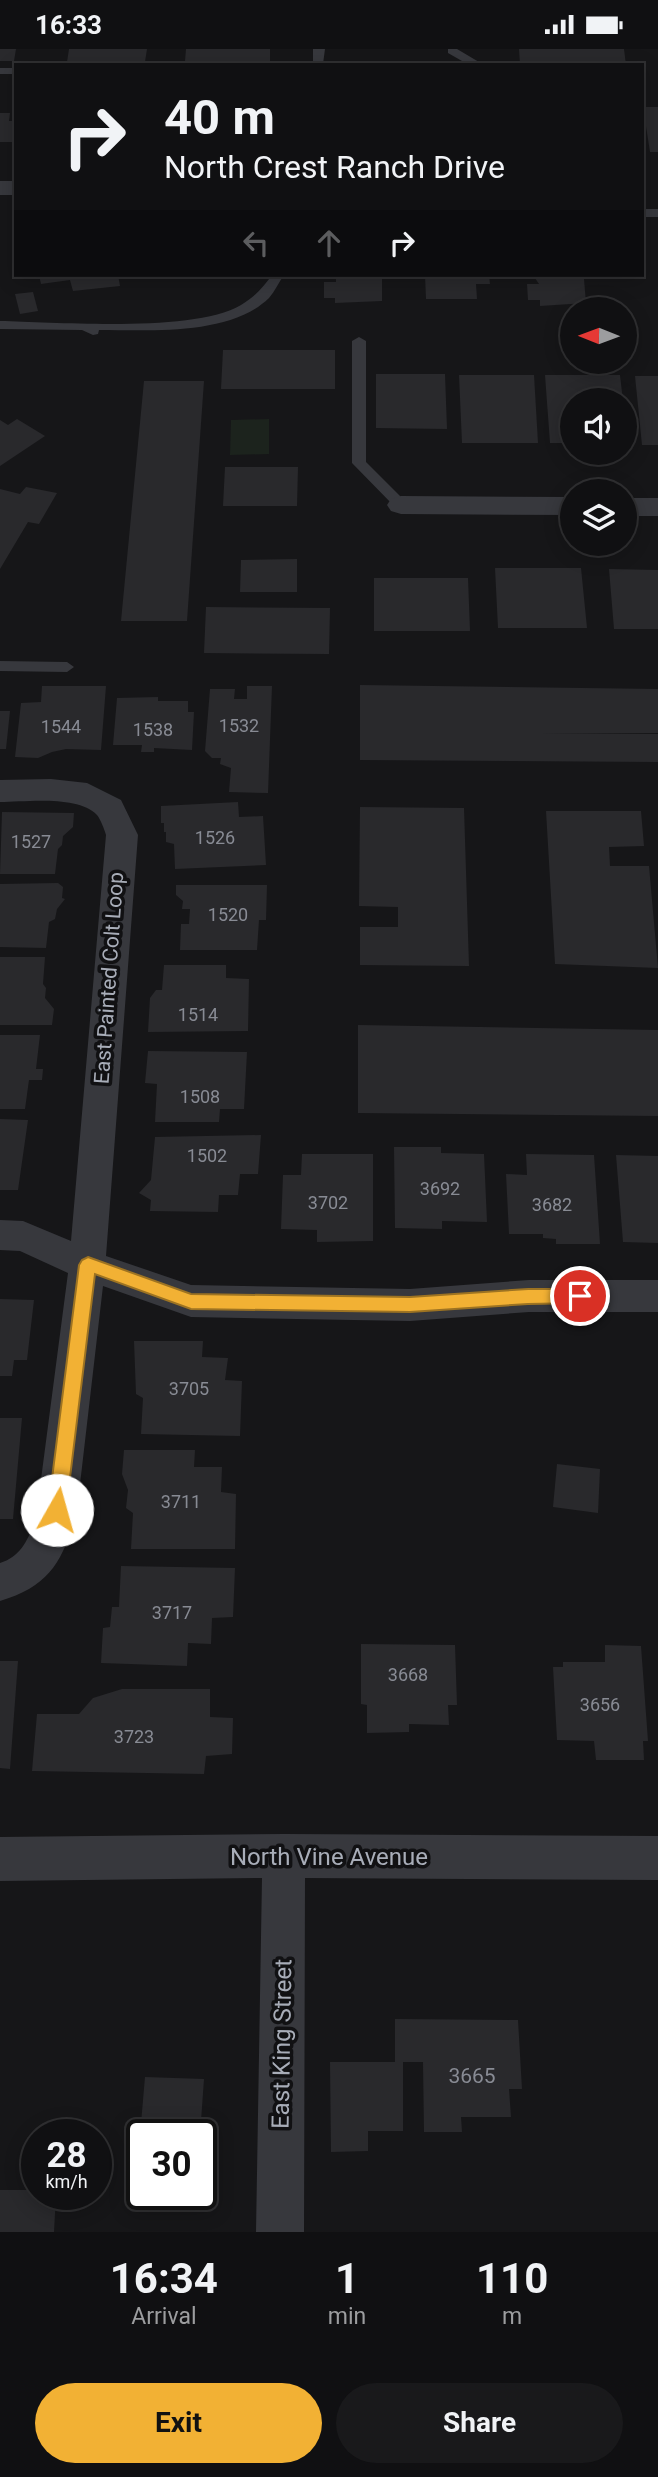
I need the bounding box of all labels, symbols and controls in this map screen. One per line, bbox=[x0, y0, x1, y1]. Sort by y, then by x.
text: 16:33 bbox=[35, 10, 102, 40]
text: 40 m bbox=[164, 89, 275, 146]
icon: right bbox=[49, 91, 140, 182]
text: North Crest Ranch Drive bbox=[164, 148, 505, 186]
icon: left bbox=[237, 224, 275, 262]
icon: ahead bbox=[310, 224, 348, 262]
icon: right bbox=[383, 224, 421, 262]
north arrow bbox=[560, 297, 637, 375]
map controls bbox=[560, 297, 637, 556]
button: sound bbox=[560, 388, 637, 465]
button: layers bbox=[560, 479, 637, 556]
house number: 1532 bbox=[219, 715, 259, 736]
house number: 1544 bbox=[41, 716, 81, 737]
house number: 1538 bbox=[133, 719, 173, 740]
house number: 1526 bbox=[195, 827, 235, 848]
house number: 1527 bbox=[11, 831, 51, 852]
street label: East Painted Colt Loop bbox=[90, 871, 128, 1085]
house number: 1520 bbox=[208, 904, 248, 925]
house number: 1514 bbox=[178, 1004, 218, 1025]
house number: 1508 bbox=[180, 1086, 220, 1107]
house number: 1502 bbox=[187, 1145, 227, 1166]
house number: 3692 bbox=[420, 1178, 460, 1199]
house number: 3702 bbox=[308, 1192, 348, 1213]
house number: 3682 bbox=[532, 1194, 572, 1215]
pin bbox=[550, 1266, 610, 1326]
icon: arrive bbox=[561, 1277, 599, 1315]
house number: 3705 bbox=[169, 1378, 209, 1399]
position arrow bbox=[20, 1473, 94, 1547]
house number: 3711 bbox=[161, 1491, 201, 1512]
house number: 3717 bbox=[152, 1602, 192, 1623]
house number: 3668 bbox=[388, 1664, 428, 1685]
house number: 3656 bbox=[580, 1694, 620, 1715]
house number: 3723 bbox=[114, 1726, 154, 1747]
street label: North Vine Avenue bbox=[230, 1843, 428, 1871]
street label: East King Street bbox=[267, 1959, 297, 2129]
house number: 3665 bbox=[448, 2064, 496, 2088]
speed limit sign: 30 bbox=[126, 2119, 217, 2210]
text: 28 bbox=[46, 2135, 87, 2176]
text: km/h bbox=[45, 2171, 88, 2192]
text: 16:34 bbox=[110, 2254, 218, 2303]
text: 1 bbox=[335, 2254, 359, 2303]
text: 110 bbox=[476, 2254, 548, 2303]
text: Arrival bbox=[131, 2303, 197, 2330]
text: min bbox=[328, 2303, 366, 2330]
text: m bbox=[502, 2303, 522, 2330]
button: Exit bbox=[35, 2383, 322, 2463]
button: Share bbox=[336, 2383, 623, 2463]

